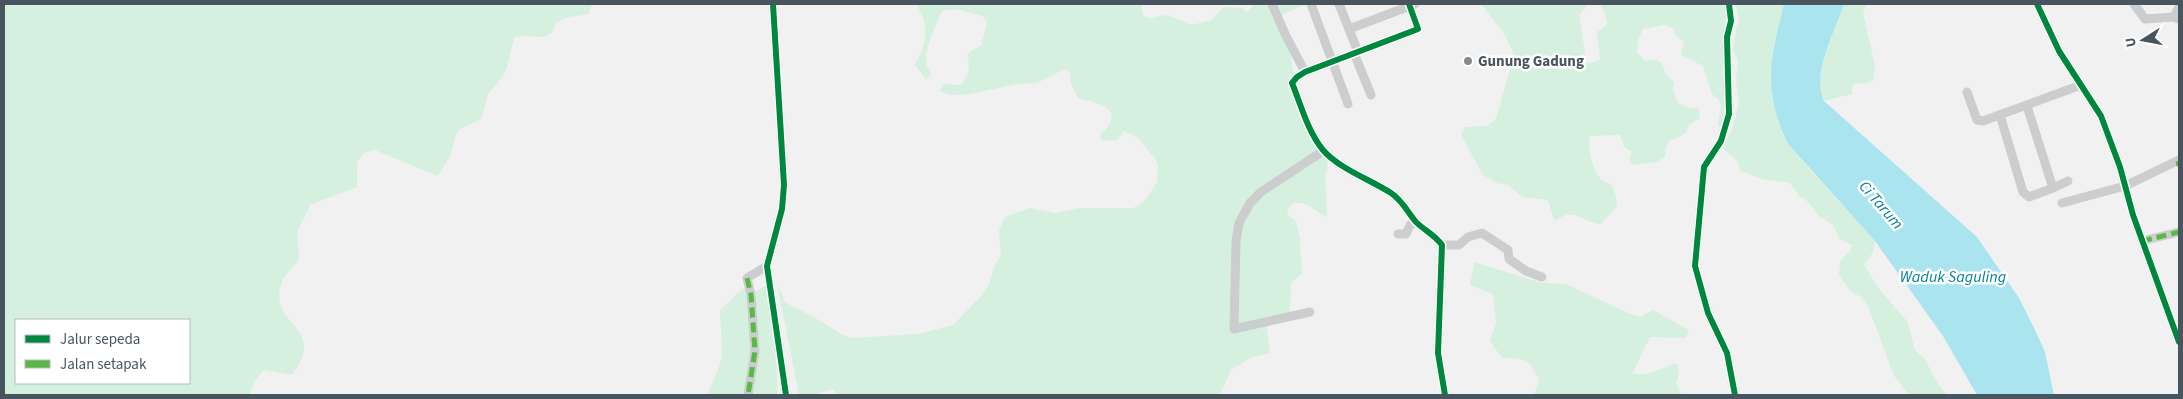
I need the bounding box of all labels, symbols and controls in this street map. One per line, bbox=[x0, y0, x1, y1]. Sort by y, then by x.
north arrow bbox=[2118, 15, 2168, 65]
text: U bbox=[2121, 36, 2142, 49]
place label: Gunung Gadung bbox=[1478, 51, 1584, 72]
marker: Gunung Gadung bbox=[1462, 55, 1474, 67]
water label: Ci Tarum bbox=[1854, 176, 1908, 234]
water label: Waduk Saguling bbox=[1900, 266, 2006, 288]
legend bbox=[15, 319, 190, 384]
text: Jalur sepeda bbox=[60, 329, 140, 350]
text: Jalan setapak bbox=[60, 354, 147, 375]

